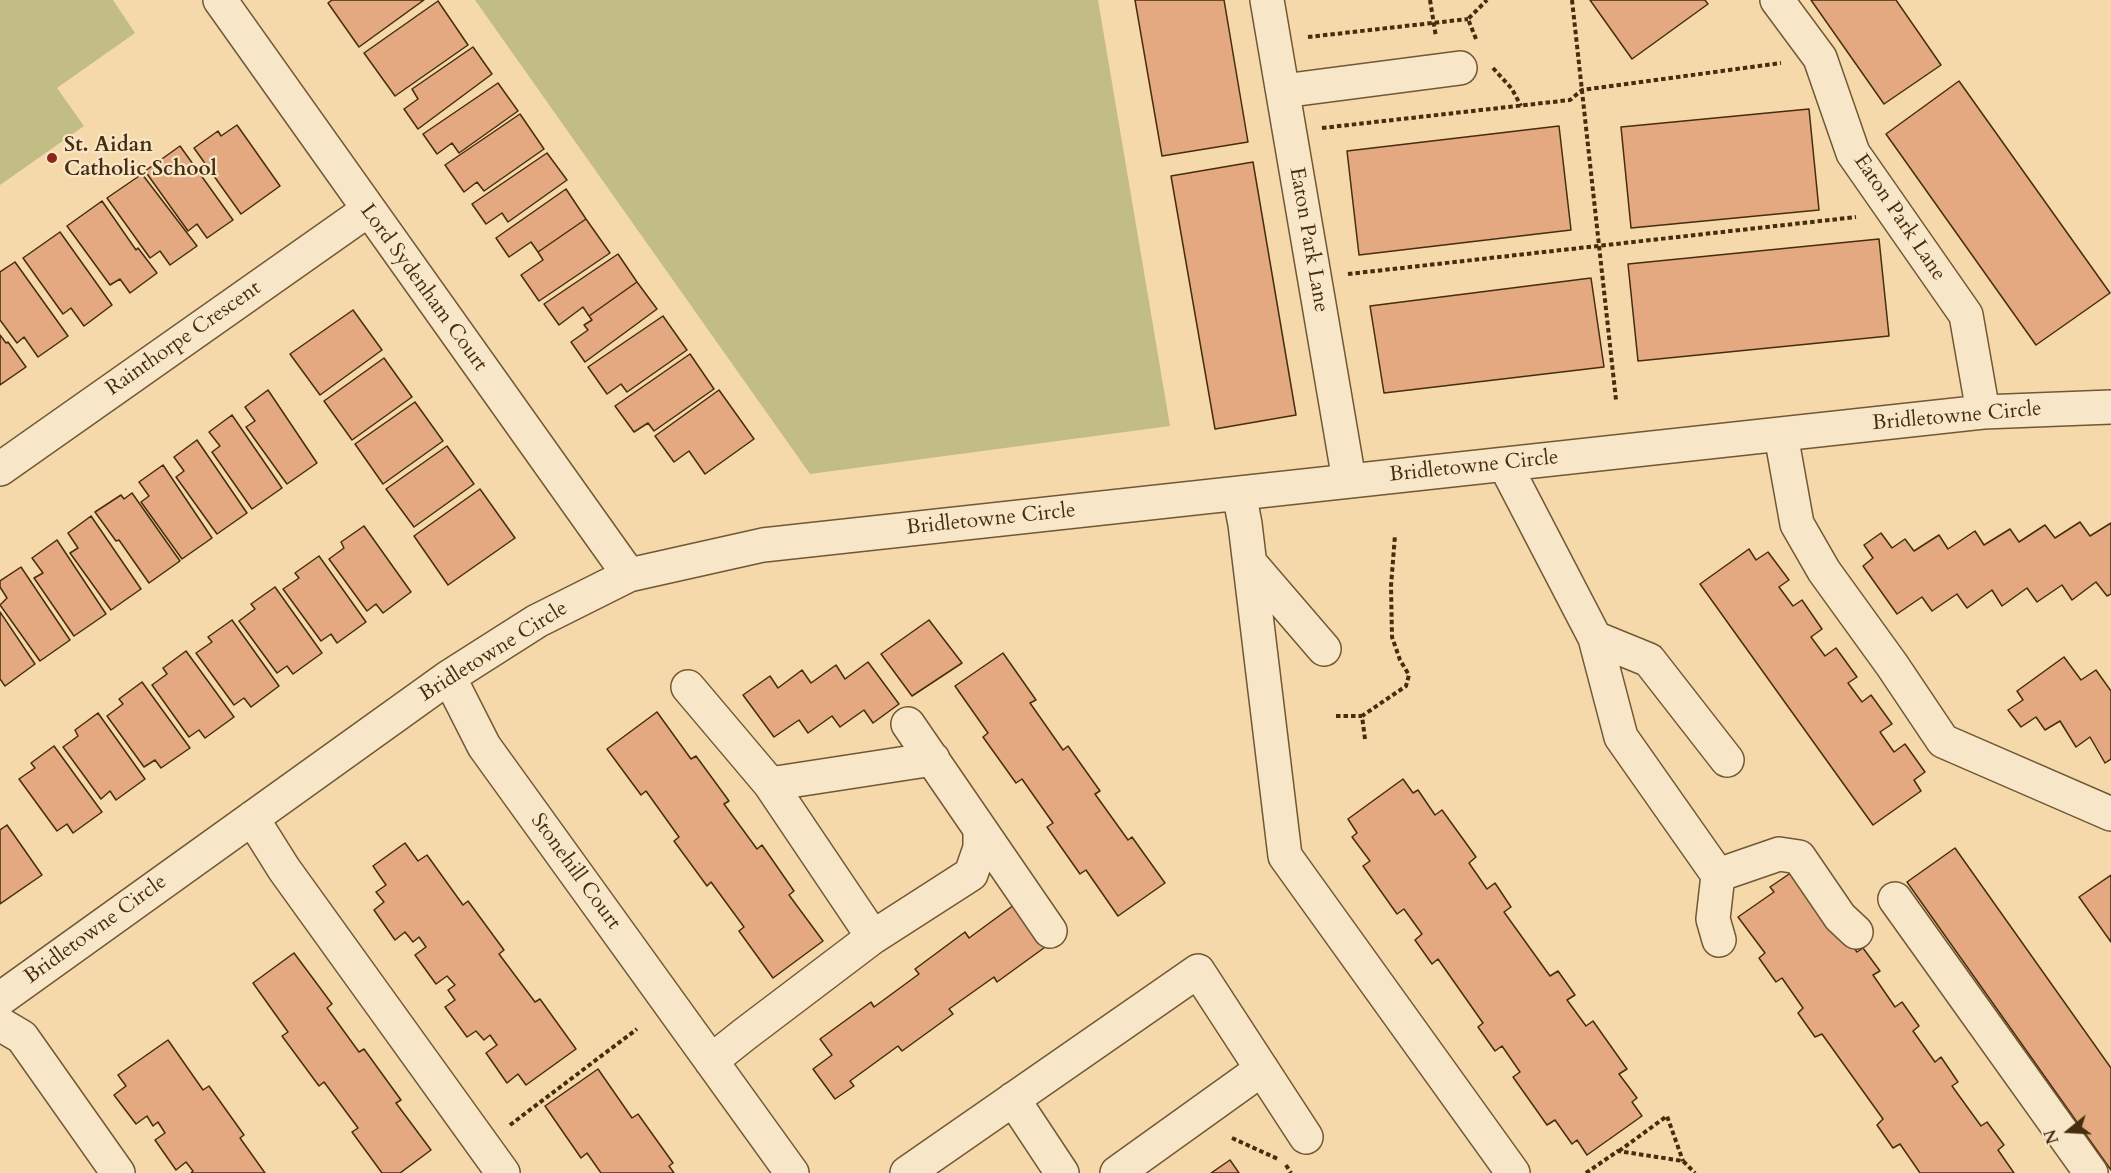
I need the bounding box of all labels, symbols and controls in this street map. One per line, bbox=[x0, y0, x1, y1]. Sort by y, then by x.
place label: St. Aidan Catholic School bbox=[64, 133, 217, 183]
street label: Eaton Park Lane bbox=[1847, 150, 1951, 286]
marker: St. Aidan Catholic School bbox=[45, 151, 59, 165]
street label: Eaton Park Lane bbox=[1283, 165, 1333, 315]
street label: Lord Sydenham Court bbox=[354, 200, 492, 376]
street label: Rainthorpe Crescent bbox=[102, 276, 266, 402]
street label: Bridletowne Circle bbox=[1871, 397, 2043, 437]
street label: Bridletowne Circle bbox=[1388, 446, 1560, 488]
street label: Bridletowne Circle bbox=[905, 499, 1077, 541]
street label: Bridletowne Circle bbox=[415, 596, 573, 708]
street label: Stonehill Court bbox=[525, 809, 625, 935]
street label: Bridletowne Circle bbox=[20, 870, 172, 990]
north arrow bbox=[2039, 1101, 2099, 1161]
text: N bbox=[2039, 1127, 2064, 1147]

